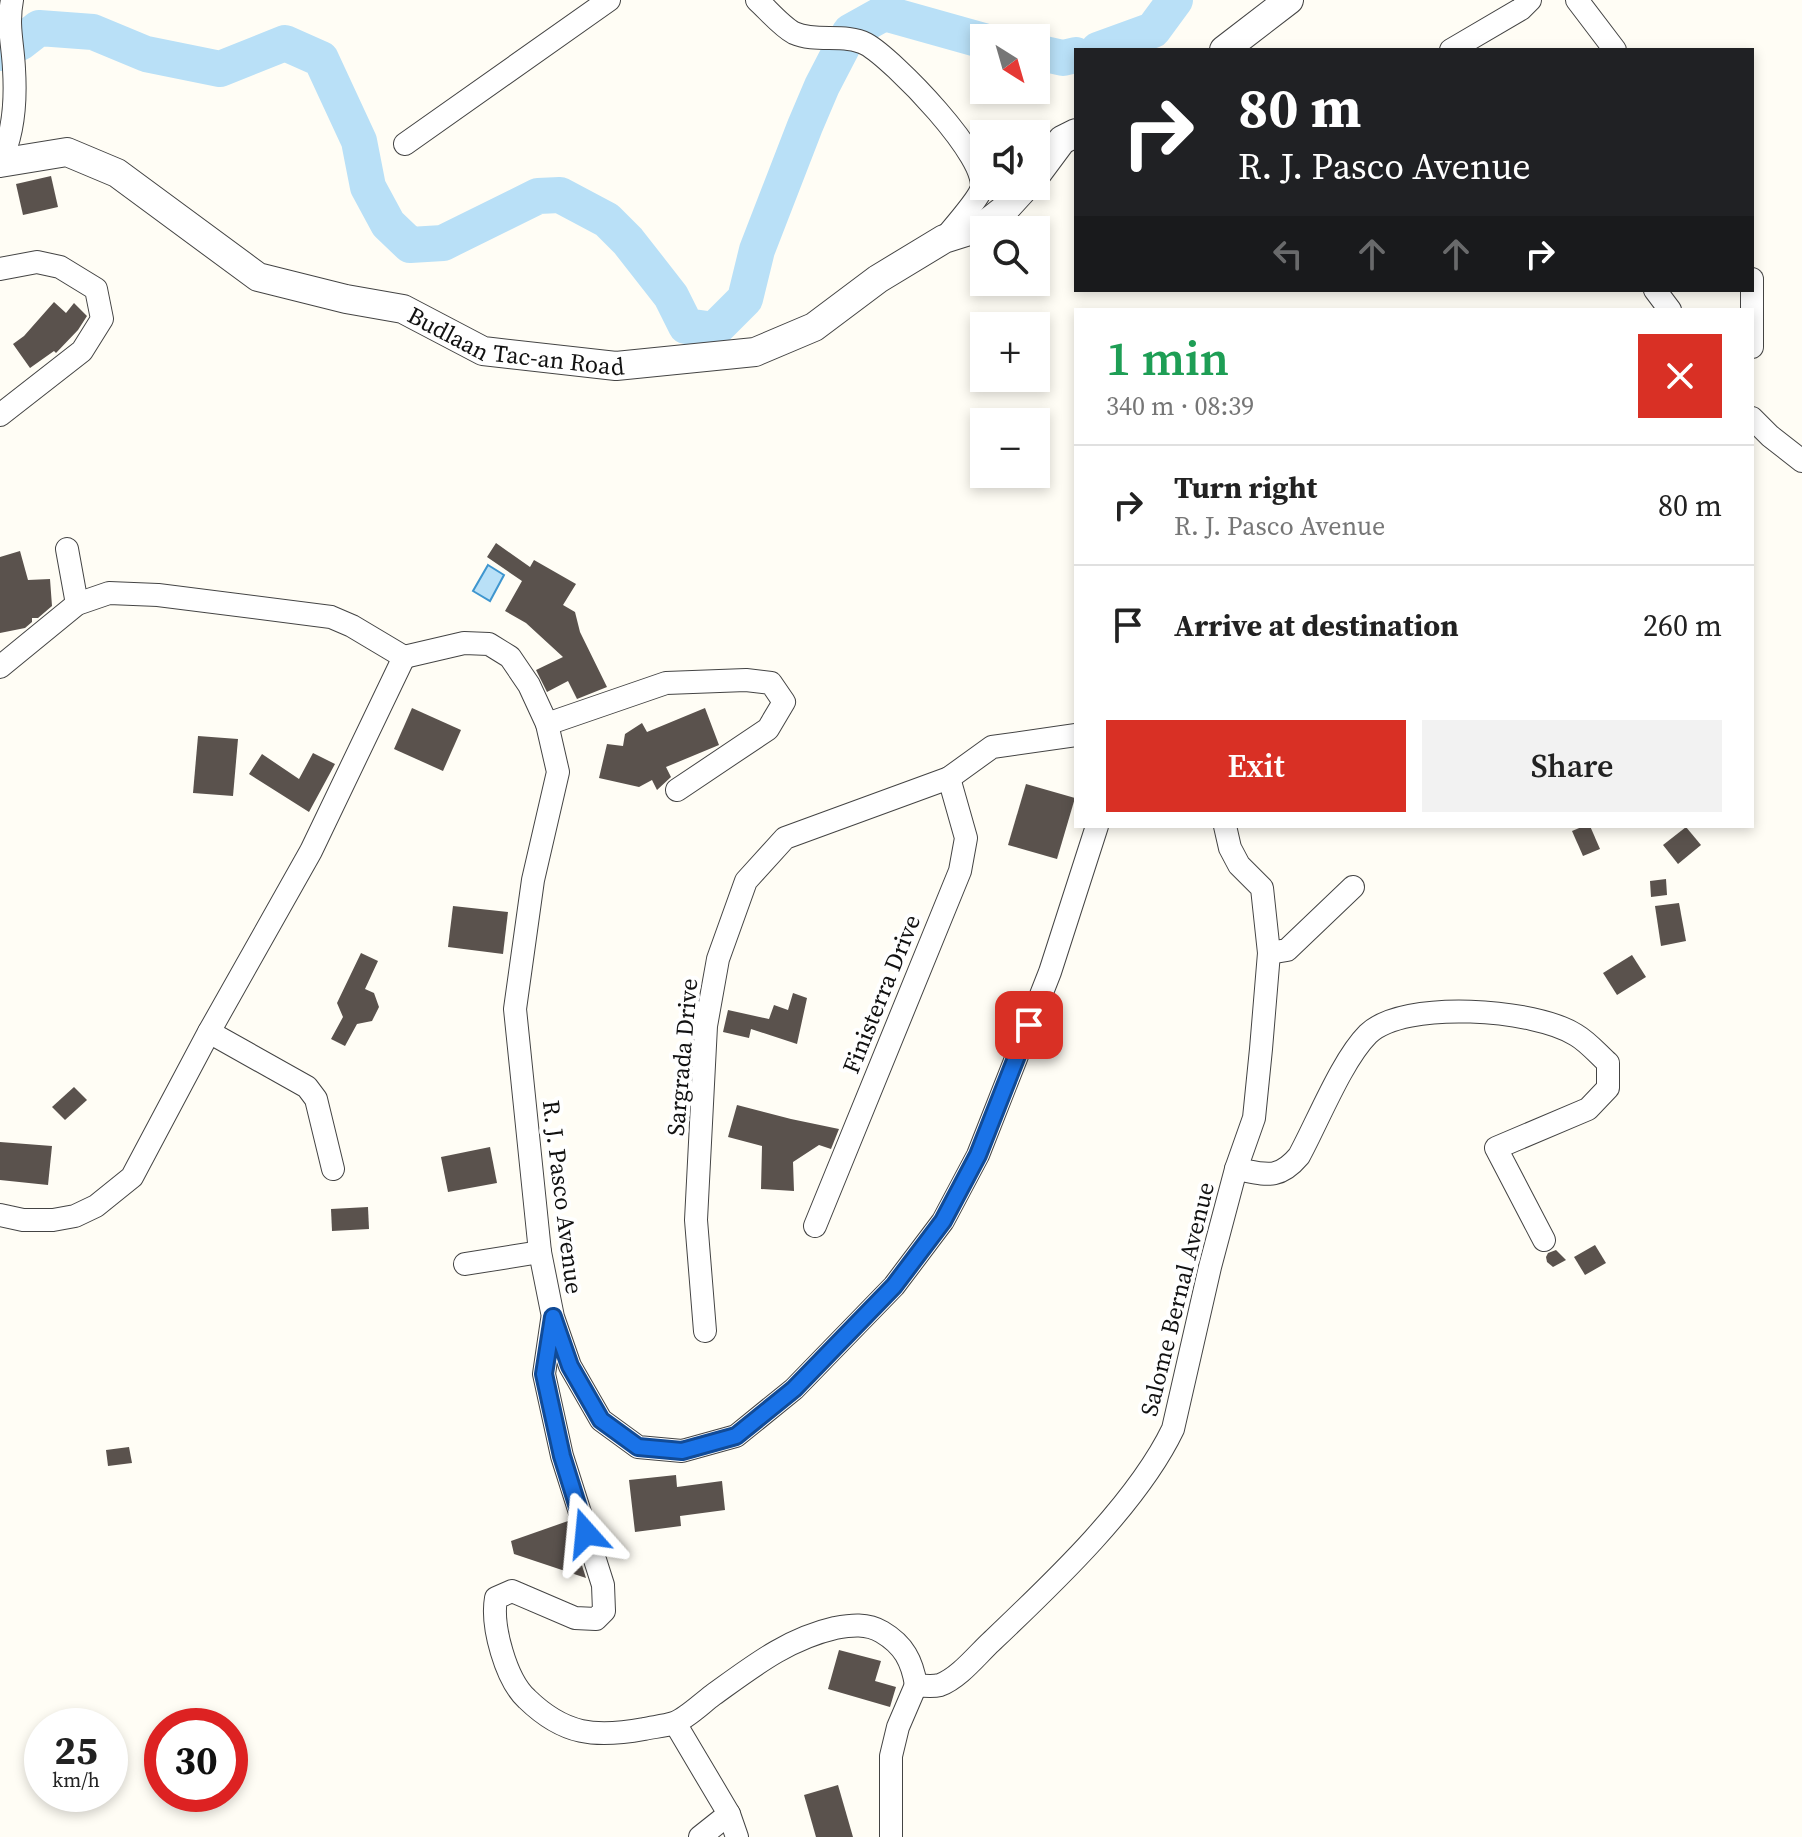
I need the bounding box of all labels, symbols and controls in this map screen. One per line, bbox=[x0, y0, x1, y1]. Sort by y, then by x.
north arrow bbox=[970, 24, 1050, 104]
map controls bbox=[970, 24, 1050, 488]
text: 80 m bbox=[1238, 69, 1361, 146]
icon: right bbox=[1106, 80, 1210, 184]
button: sound bbox=[970, 120, 1050, 200]
text: R. J. Pasco Avenue bbox=[1238, 142, 1531, 191]
button: search bbox=[970, 216, 1050, 296]
icon: left bbox=[1266, 232, 1310, 276]
icon: ahead bbox=[1350, 232, 1394, 276]
icon: ahead bbox=[1434, 232, 1478, 276]
icon: right bbox=[1518, 232, 1562, 276]
street label: Budlaan Tac-an Road bbox=[402, 298, 626, 383]
button: + bbox=[970, 312, 1050, 392]
text: 1 min bbox=[1106, 325, 1229, 391]
button: close bbox=[1638, 334, 1722, 418]
text: 340 m · 08:39 bbox=[1106, 388, 1254, 424]
button: − bbox=[970, 408, 1050, 488]
text: Turn right bbox=[1174, 467, 1317, 508]
icon: right bbox=[1106, 483, 1150, 527]
text: 80 m bbox=[1658, 485, 1722, 526]
text: R. J. Pasco Avenue bbox=[1174, 508, 1385, 544]
icon: arrive bbox=[1106, 603, 1150, 647]
text: Arrive at destination bbox=[1174, 605, 1459, 646]
text: 260 m bbox=[1643, 605, 1722, 646]
button: Exit bbox=[1106, 720, 1406, 812]
button: Share bbox=[1422, 720, 1722, 812]
street label: Finisterra Drive bbox=[834, 910, 928, 1078]
street label: Sargrada Drive bbox=[659, 977, 705, 1137]
pin bbox=[995, 991, 1063, 1059]
icon: arrive bbox=[1007, 1003, 1051, 1047]
street label: R. J. Pasco Avenue bbox=[535, 1098, 591, 1296]
street label: Salome Bernal Avenue bbox=[1132, 1179, 1222, 1419]
position arrow bbox=[544, 1491, 628, 1575]
speed limit sign: 30 bbox=[144, 1708, 248, 1812]
text: 25 bbox=[54, 1723, 98, 1777]
text: km/h bbox=[52, 1766, 100, 1794]

